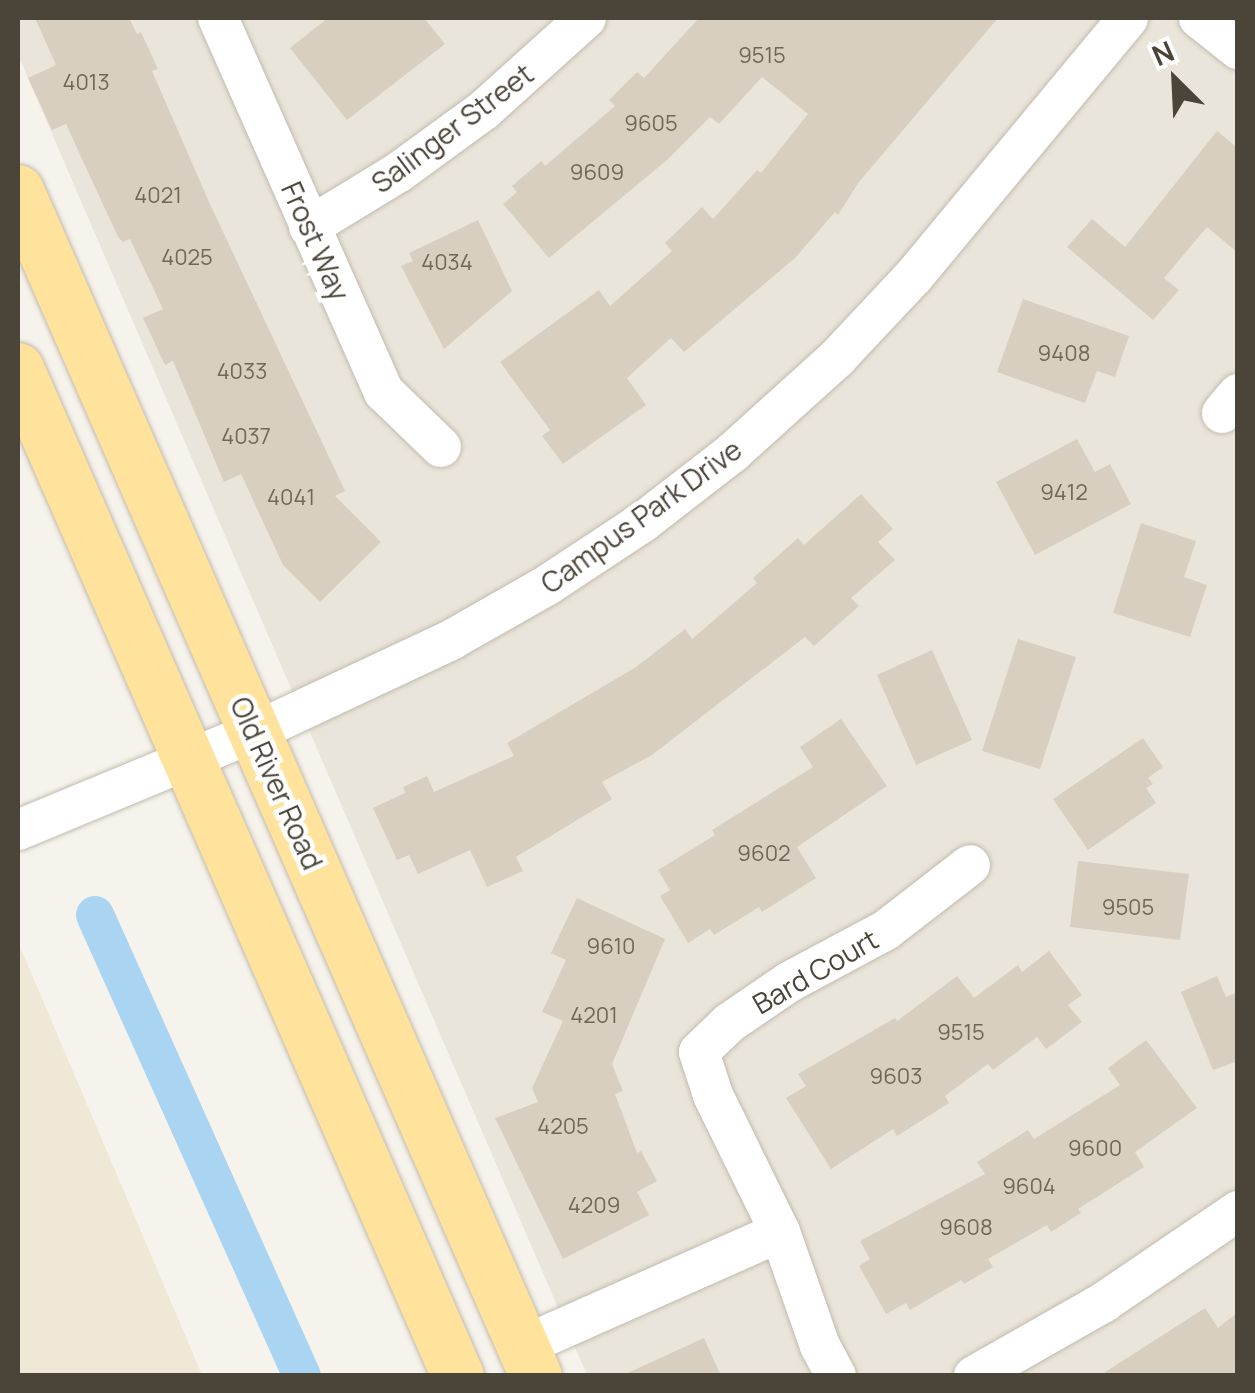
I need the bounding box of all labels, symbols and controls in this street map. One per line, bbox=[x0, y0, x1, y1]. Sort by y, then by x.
north arrow bbox=[1125, 30, 1225, 130]
text: N bbox=[1146, 31, 1180, 74]
house number: 9515 bbox=[738, 43, 786, 69]
street label: Salinger Street bbox=[365, 56, 539, 200]
house number: 4013 bbox=[62, 70, 110, 96]
house number: 9605 bbox=[624, 111, 678, 137]
house number: 9609 bbox=[570, 160, 624, 186]
street label: Frost Way bbox=[275, 176, 357, 306]
house number: 4021 bbox=[134, 183, 182, 209]
house number: 4025 bbox=[161, 245, 213, 271]
house number: 4034 bbox=[421, 250, 473, 276]
house number: 9408 bbox=[1038, 341, 1090, 367]
house number: 4033 bbox=[217, 359, 267, 385]
house number: 4037 bbox=[221, 424, 271, 450]
street label: Campus Park Drive bbox=[534, 432, 748, 600]
house number: 9412 bbox=[1040, 480, 1088, 506]
house number: 4041 bbox=[267, 485, 315, 511]
street label: Old River Road bbox=[224, 692, 330, 874]
house number: 9602 bbox=[737, 841, 791, 867]
house number: 9505 bbox=[1102, 895, 1154, 921]
street label: Bard Court bbox=[746, 922, 884, 1020]
house number: 9610 bbox=[587, 934, 635, 960]
house number: 4201 bbox=[570, 1003, 618, 1029]
house number: 9515 bbox=[937, 1020, 985, 1046]
house number: 9603 bbox=[870, 1064, 922, 1090]
house number: 4205 bbox=[537, 1114, 589, 1140]
house number: 9600 bbox=[1068, 1136, 1122, 1162]
house number: 9604 bbox=[1002, 1174, 1056, 1200]
house number: 4209 bbox=[568, 1193, 620, 1219]
house number: 9608 bbox=[939, 1215, 993, 1241]

